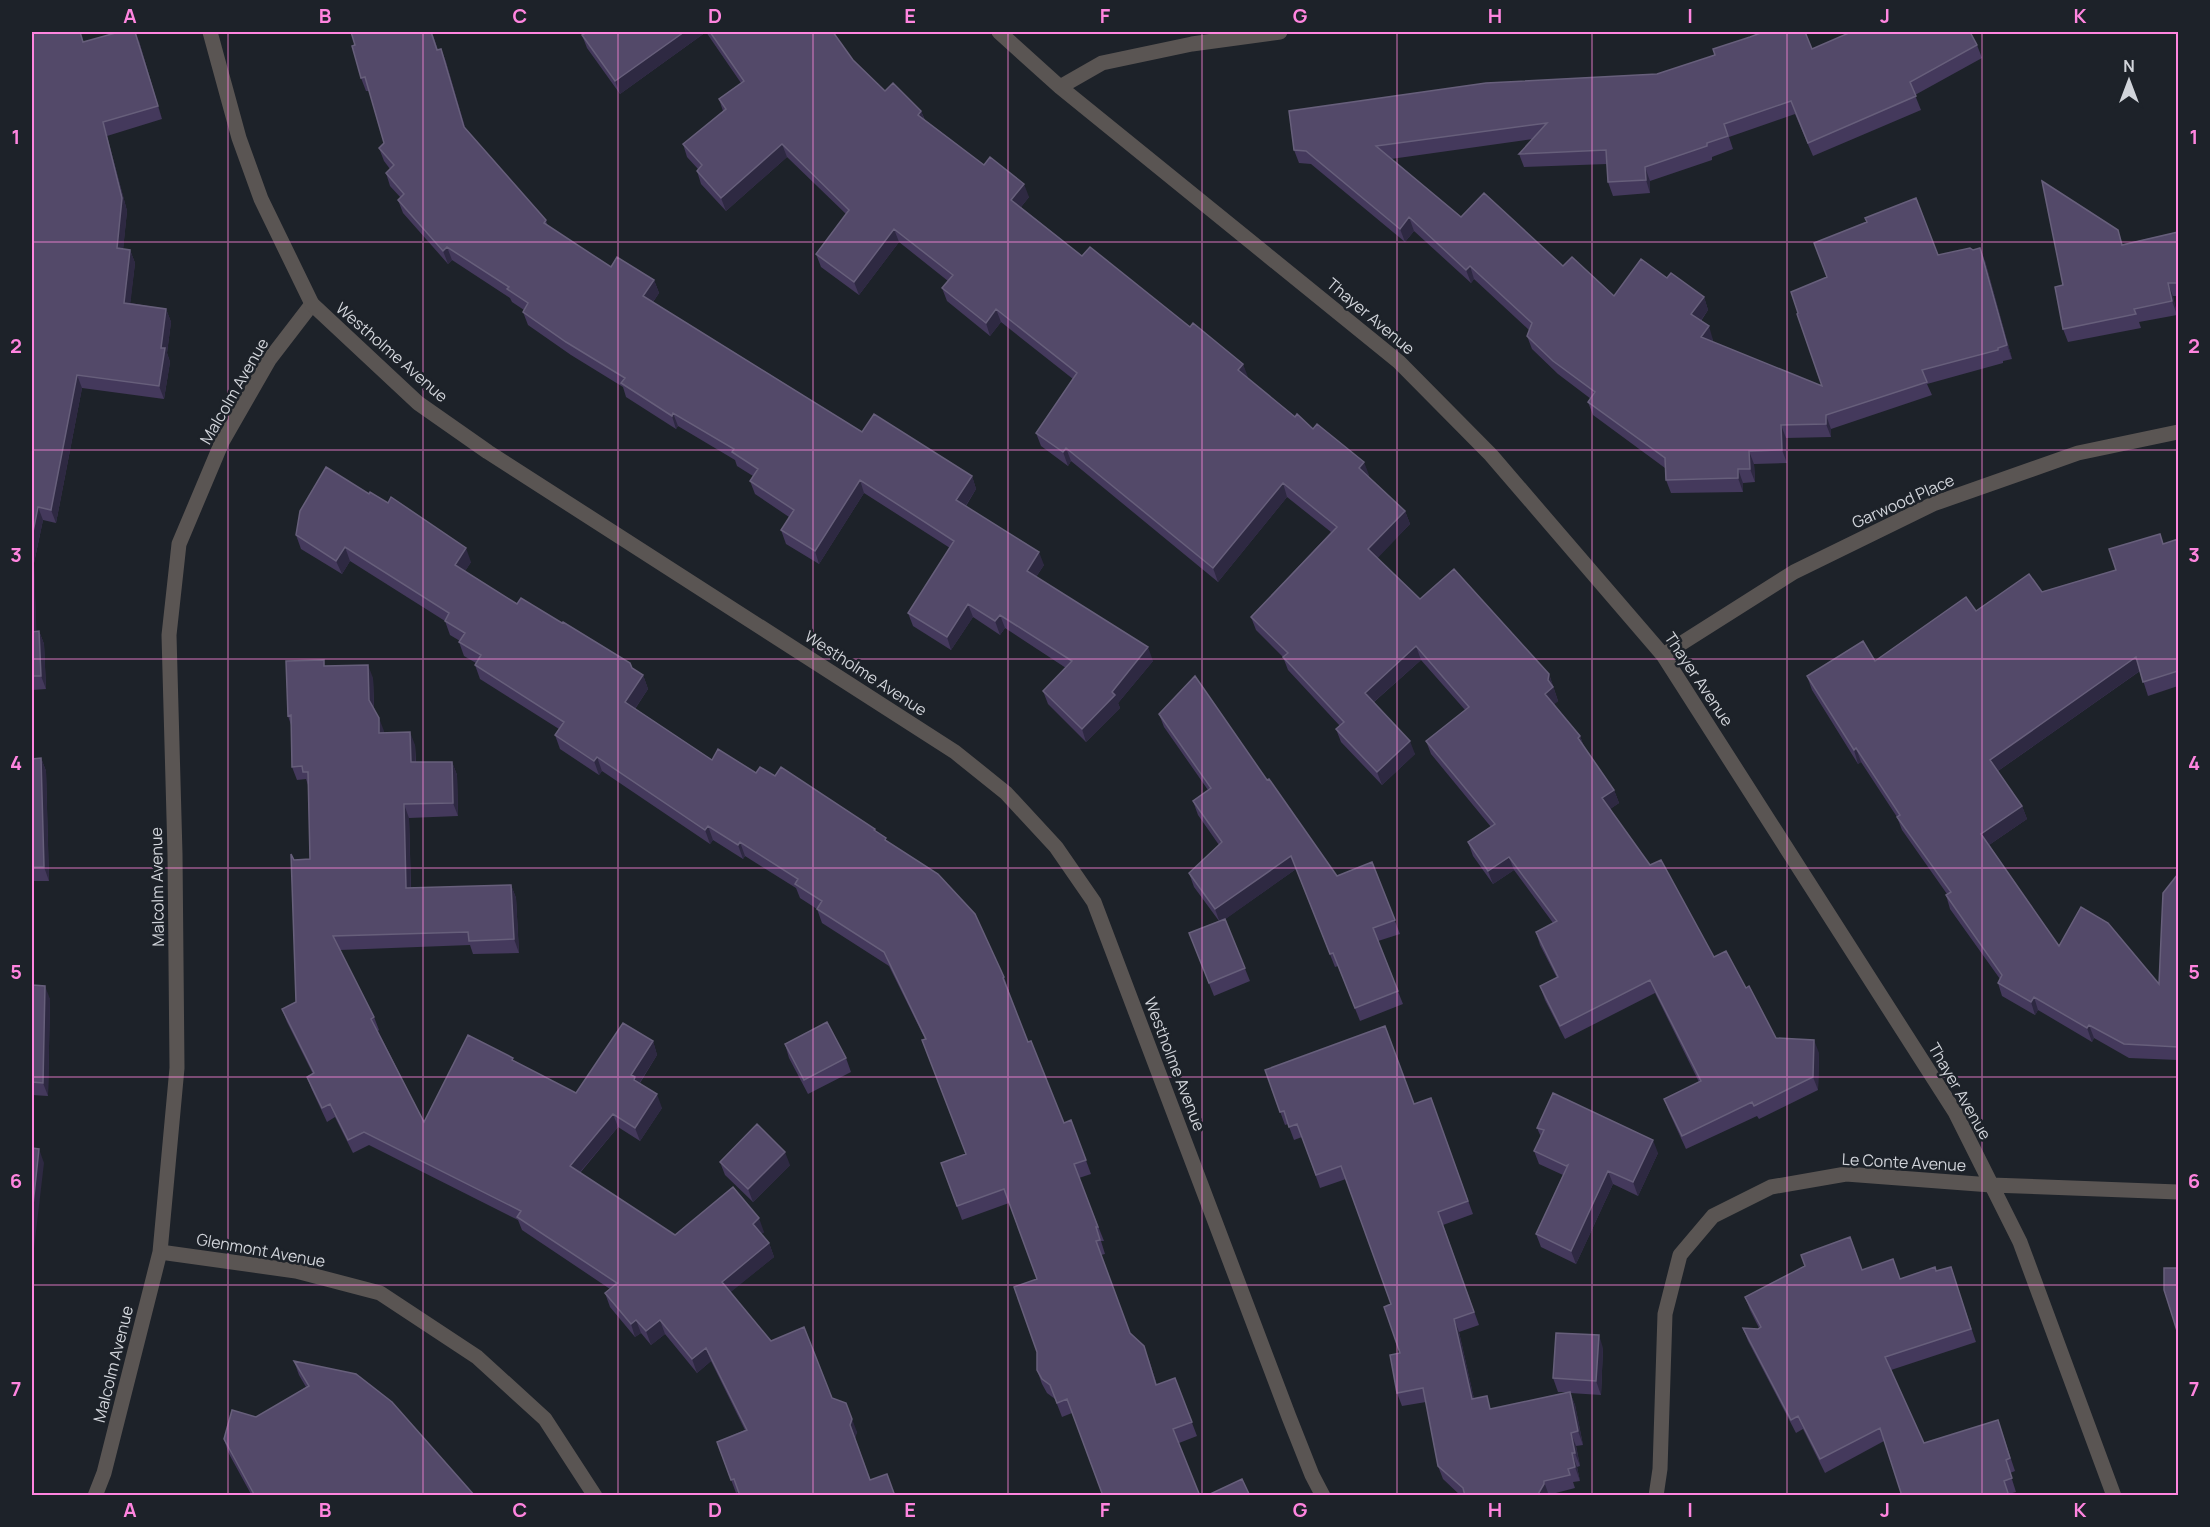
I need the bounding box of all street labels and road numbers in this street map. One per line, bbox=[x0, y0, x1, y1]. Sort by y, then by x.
street label: Thayer Avenue bbox=[1322, 273, 1420, 359]
street label: Westholme Avenue bbox=[331, 297, 453, 407]
street label: Malcolm Avenue bbox=[195, 334, 273, 448]
street label: Garwood Place bbox=[1848, 469, 1958, 533]
street label: Westholme Avenue bbox=[801, 625, 931, 721]
street label: Thayer Avenue bbox=[1659, 628, 1739, 730]
street label: Malcolm Avenue bbox=[145, 827, 169, 947]
street label: Westholme Avenue bbox=[1139, 994, 1211, 1134]
street label: Thayer Avenue bbox=[1923, 1038, 1997, 1144]
street label: Le Conte Avenue bbox=[1841, 1148, 1967, 1176]
street label: Glenmont Avenue bbox=[195, 1228, 327, 1272]
street label: Malcolm Avenue bbox=[88, 1303, 138, 1425]

